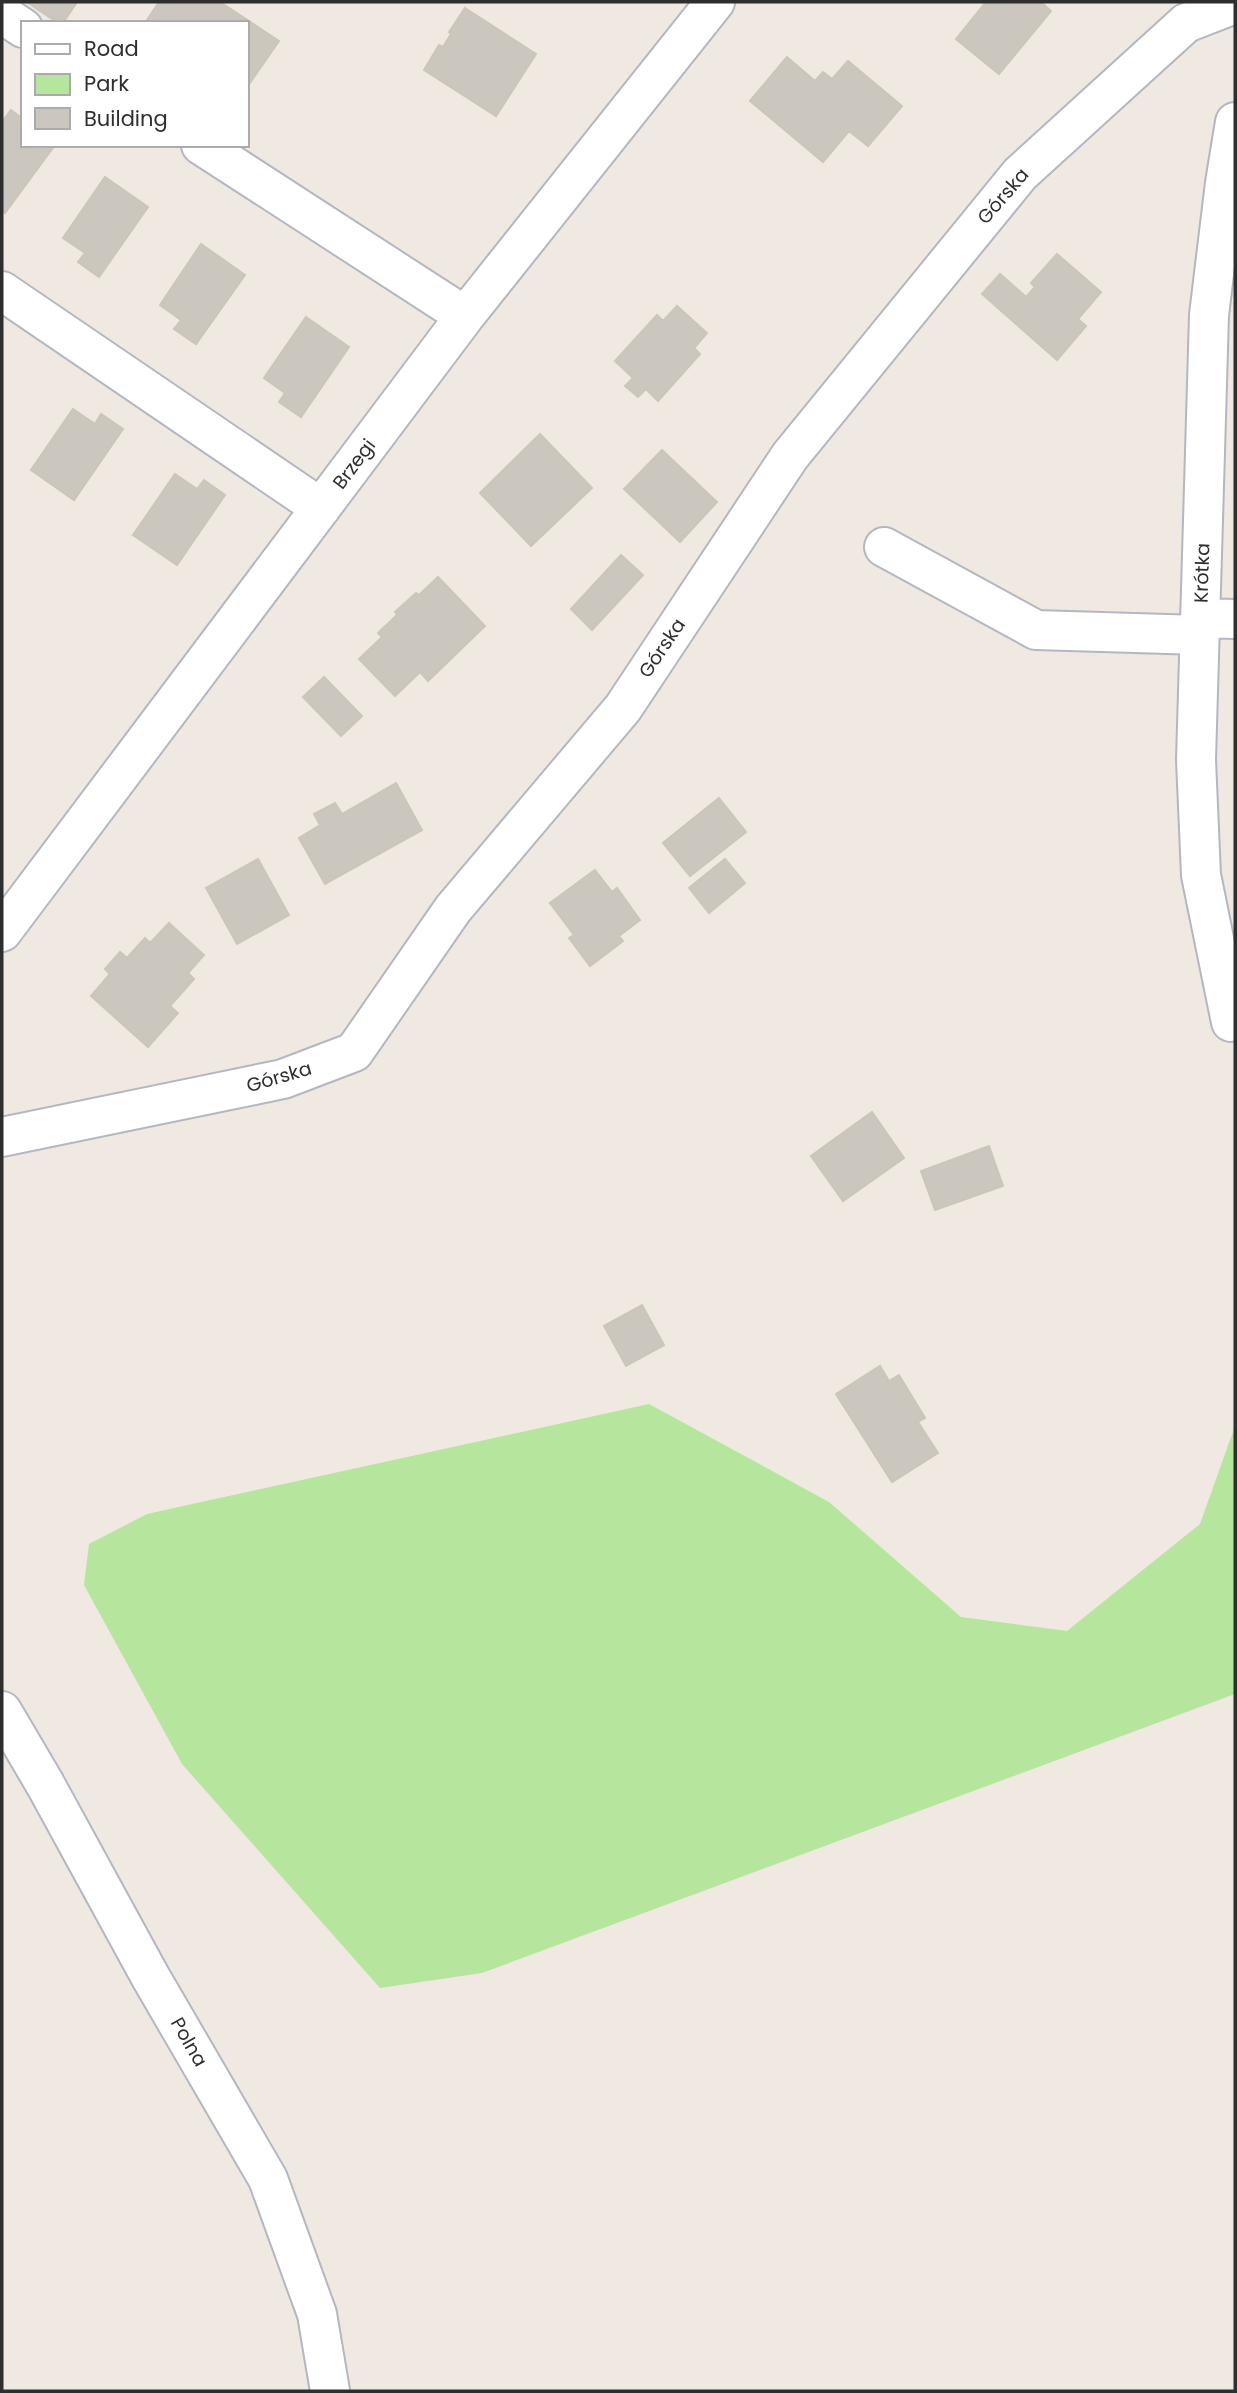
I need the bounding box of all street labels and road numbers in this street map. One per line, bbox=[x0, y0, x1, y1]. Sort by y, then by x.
street label: Górska bbox=[971, 162, 1035, 230]
street label: Brzegi bbox=[326, 433, 382, 495]
street label: Krótka bbox=[1187, 542, 1217, 604]
street label: Górska bbox=[632, 613, 692, 683]
street label: Górska bbox=[243, 1055, 315, 1099]
street label: Polna bbox=[164, 2012, 214, 2072]

